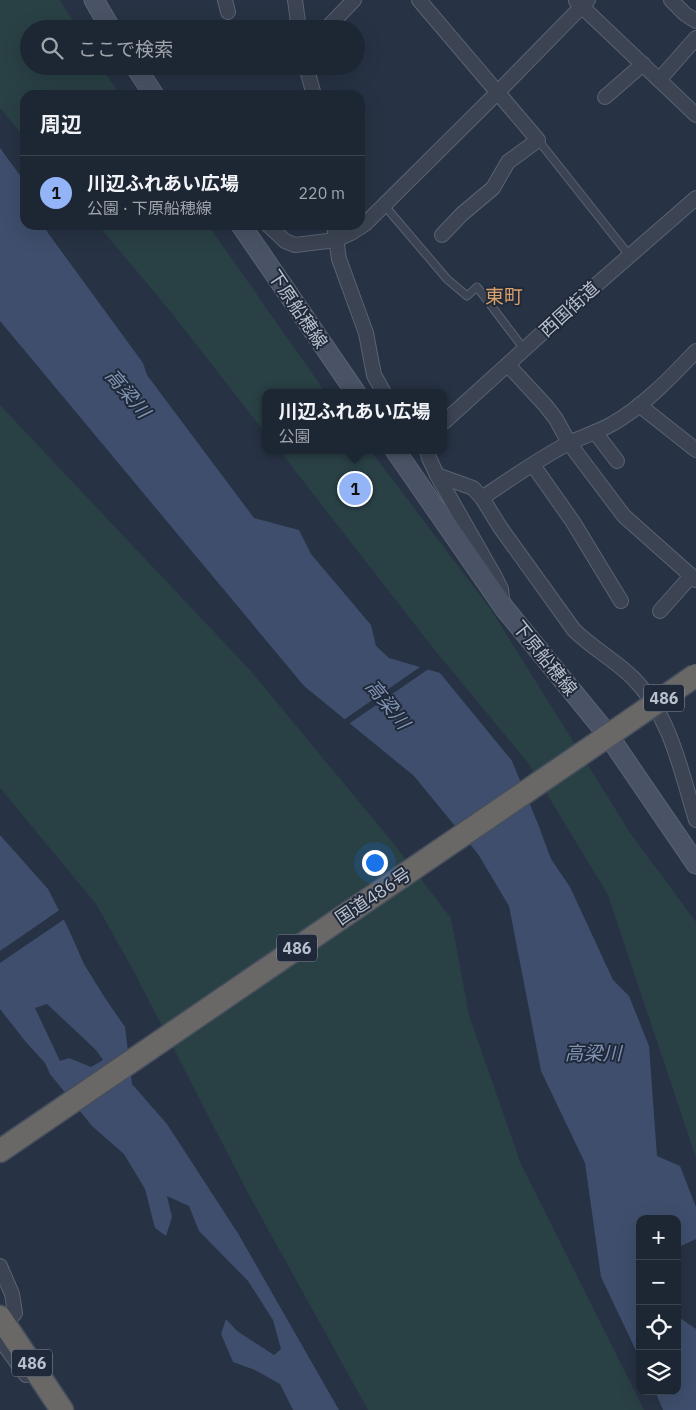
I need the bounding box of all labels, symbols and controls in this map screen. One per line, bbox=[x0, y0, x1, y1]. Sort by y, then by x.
search box bbox=[20, 20, 365, 75]
icon: search bbox=[38, 34, 66, 62]
text: ここで検索 bbox=[78, 37, 173, 61]
text: 周辺 bbox=[40, 110, 82, 138]
text: 川辺ふれあい広場 bbox=[87, 171, 239, 195]
text: 1 bbox=[51, 183, 61, 203]
text: 220 m bbox=[298, 183, 345, 203]
text: 公園 · 下原船穂線 bbox=[87, 198, 212, 218]
street label: 下原船穂線 bbox=[263, 265, 333, 353]
street label: 西国街道 bbox=[535, 276, 603, 342]
district label: 東町 bbox=[485, 284, 523, 308]
water label: 高梁川 bbox=[100, 363, 157, 424]
popup bbox=[262, 389, 447, 454]
text: 川辺ふれあい広場 bbox=[278, 399, 431, 423]
text: 公園 bbox=[278, 426, 311, 446]
pin: 1 bbox=[339, 470, 371, 508]
street label: 下原船穂線 bbox=[508, 616, 582, 700]
water label: 高梁川 bbox=[361, 674, 417, 735]
road number: 486 bbox=[644, 684, 684, 711]
your location bbox=[362, 850, 388, 876]
street label: 国道486号 bbox=[331, 862, 415, 930]
road number: 486 bbox=[277, 934, 317, 961]
water label: 高梁川 bbox=[564, 1041, 623, 1065]
map controls bbox=[636, 1215, 681, 1395]
button: + bbox=[636, 1215, 681, 1260]
button: − bbox=[636, 1260, 681, 1305]
button: locate bbox=[636, 1305, 681, 1350]
road number: 486 bbox=[12, 1350, 52, 1376]
button: layers bbox=[636, 1350, 681, 1395]

